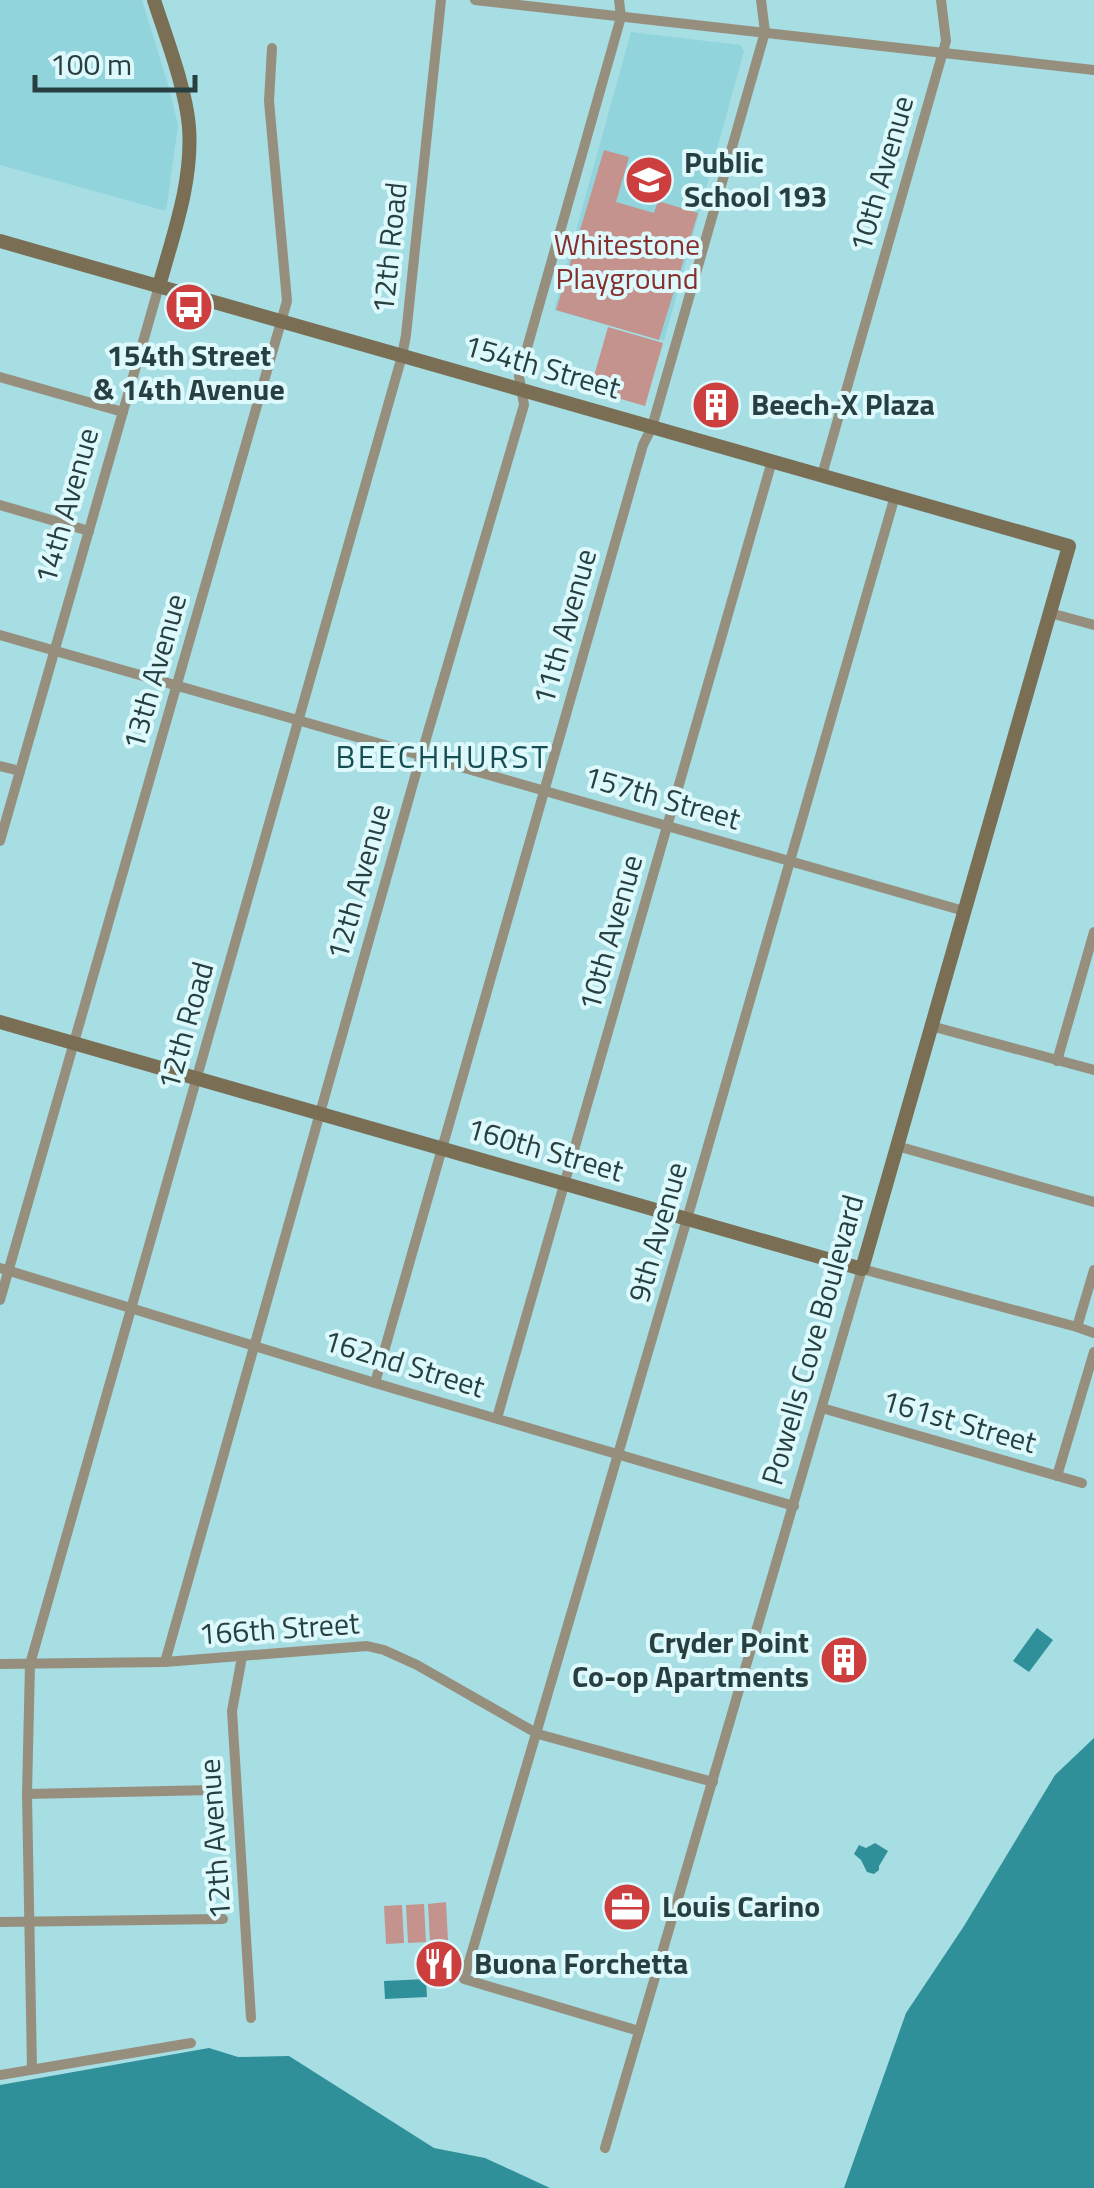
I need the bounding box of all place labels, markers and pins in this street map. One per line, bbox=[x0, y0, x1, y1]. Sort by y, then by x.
place label: Public School 193 bbox=[684, 139, 827, 219]
school or university icon: Public School 193 bbox=[623, 154, 675, 206]
bus stop icon: 154th Street & 14th Avenue bbox=[163, 281, 215, 333]
place label: 154th Street & 14th Avenue bbox=[93, 332, 285, 412]
building icon: Beech-X Plaza bbox=[690, 379, 742, 431]
place label: Beech-X Plaza bbox=[751, 381, 935, 427]
place label: Cryder Point Co-op Apartments bbox=[572, 1619, 809, 1699]
building icon: Cryder Point Co-op Apartments bbox=[818, 1634, 870, 1686]
office icon: Louis Carino bbox=[601, 1881, 653, 1933]
place label: Louis Carino bbox=[662, 1883, 820, 1929]
restaurant icon: Buona Forchetta bbox=[413, 1938, 465, 1990]
place label: Buona Forchetta bbox=[474, 1940, 688, 1986]

